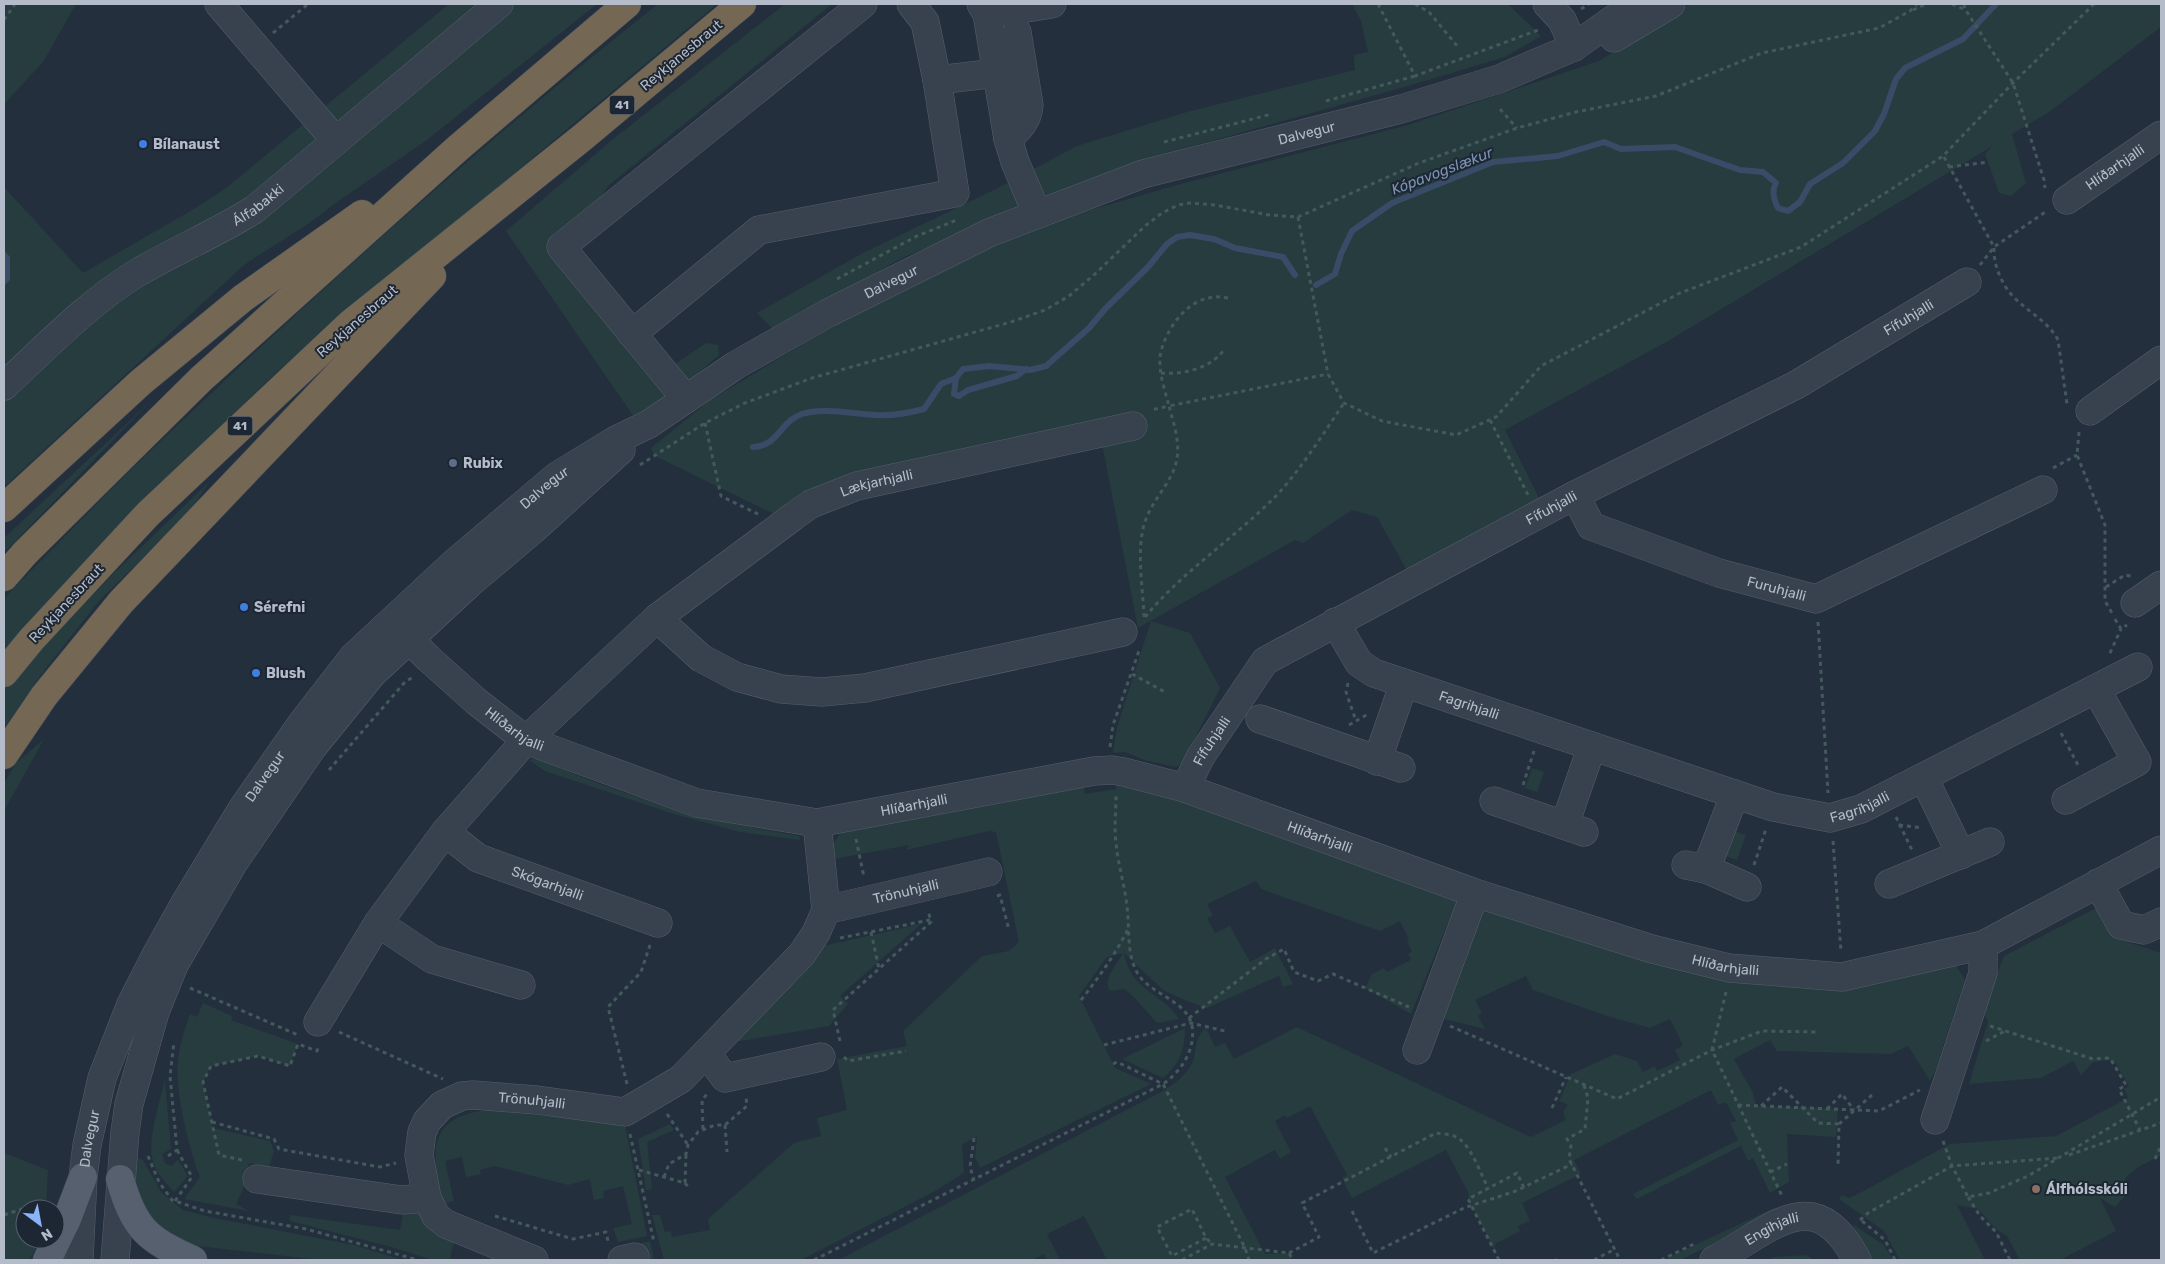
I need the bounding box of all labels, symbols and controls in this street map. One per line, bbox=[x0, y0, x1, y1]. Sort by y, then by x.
street label: Reykjanesbraut bbox=[637, 16, 726, 95]
road number: 41 bbox=[610, 96, 634, 114]
street label: Dalvegur bbox=[1276, 118, 1338, 149]
place label: Bílanaust bbox=[153, 136, 220, 153]
marker: Bílanaust bbox=[137, 138, 149, 150]
street label: Hlíðarhjalli bbox=[2082, 141, 2148, 194]
water label: Kópavogslækur bbox=[1389, 143, 1496, 199]
street label: Álfabakki bbox=[229, 181, 287, 230]
street label: Dalvegur bbox=[861, 261, 922, 303]
street label: Reykjanesbraut bbox=[313, 281, 402, 361]
street label: Fífuhjalli bbox=[1880, 296, 1937, 339]
road number: 41 bbox=[228, 416, 252, 436]
place label: Rubix bbox=[463, 455, 503, 472]
marker: Rubix bbox=[447, 457, 459, 469]
street label: Dalvegur bbox=[517, 462, 573, 513]
street label: Lækjarhjalli bbox=[838, 466, 914, 501]
street label: Fífuhjalli bbox=[1523, 488, 1580, 529]
street label: Reykjanesbraut bbox=[26, 560, 108, 646]
street label: Furuhjalli bbox=[1745, 573, 1808, 605]
place label: Sérefni bbox=[254, 599, 305, 616]
marker: Sérefni bbox=[238, 601, 250, 613]
place label: Blush bbox=[266, 665, 306, 682]
marker: Blush bbox=[250, 667, 262, 679]
street label: Fagrihjalli bbox=[1437, 687, 1501, 723]
street label: Hlíðarhjalli bbox=[481, 703, 546, 755]
street label: Fífuhjalli bbox=[1190, 713, 1234, 769]
street label: Dalvegur bbox=[242, 747, 289, 805]
street label: Fagrihjalli bbox=[1828, 788, 1892, 827]
street label: Hlíðarhjalli bbox=[879, 791, 949, 820]
street label: Hlíðarhjalli bbox=[1285, 818, 1355, 857]
street label: Skógarhjalli bbox=[509, 863, 586, 904]
street label: Trönuhjalli bbox=[871, 876, 941, 908]
street label: Hlíðarhjalli bbox=[1690, 951, 1760, 979]
street label: Trönuhjalli bbox=[498, 1089, 566, 1113]
street label: Dalvegur bbox=[76, 1108, 104, 1168]
place label: Álfhólsskóli bbox=[2046, 1180, 2128, 1198]
marker: Álfhólsskóli bbox=[2030, 1183, 2042, 1195]
north arrow bbox=[15, 1199, 65, 1249]
street label: Engihjalli bbox=[1742, 1209, 1800, 1249]
text: N bbox=[38, 1225, 55, 1244]

